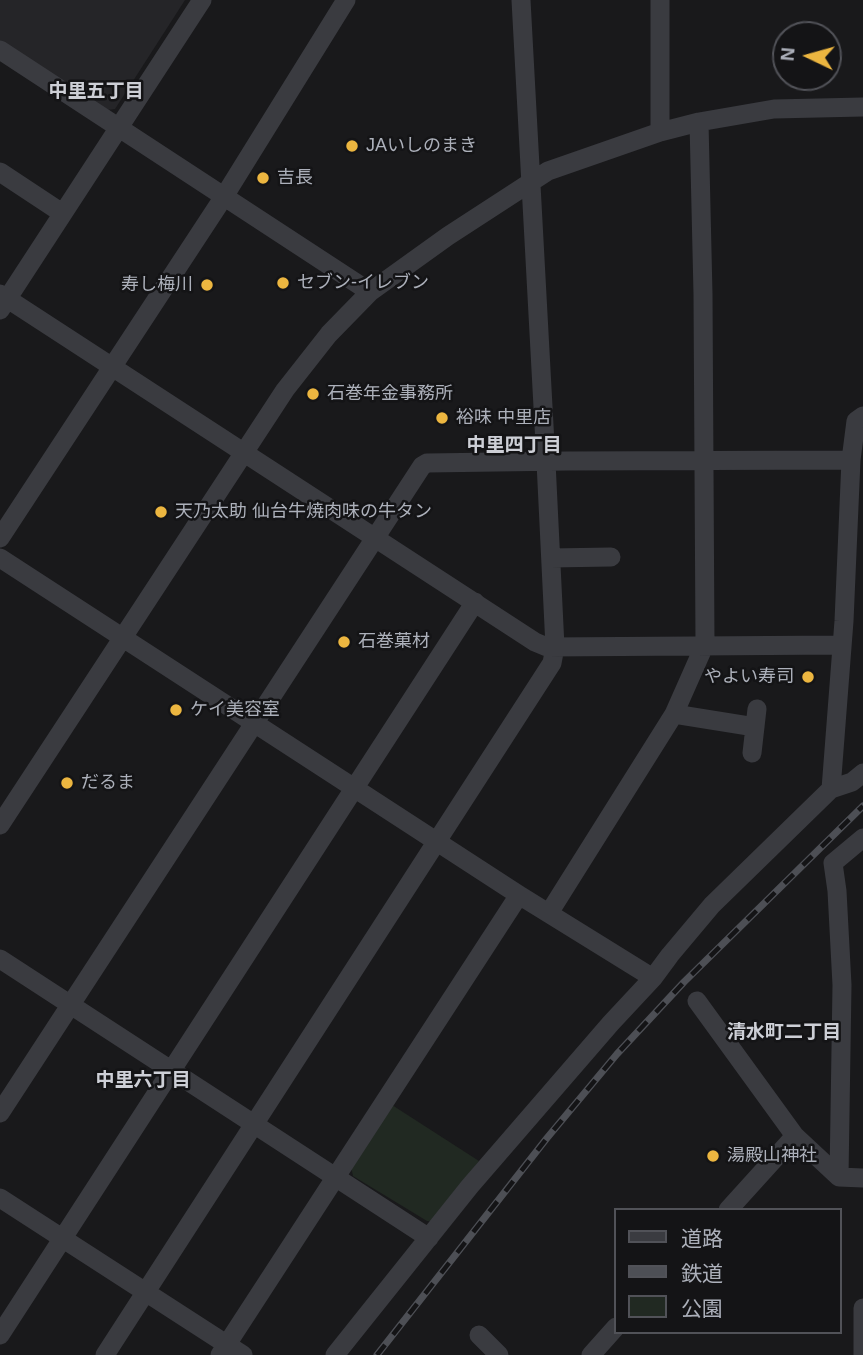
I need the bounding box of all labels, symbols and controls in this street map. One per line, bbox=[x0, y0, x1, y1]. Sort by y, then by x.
north arrow bbox=[772, 21, 842, 91]
text: N bbox=[777, 47, 799, 62]
district label: 中里五丁目 bbox=[49, 81, 143, 103]
place label: JAいしのまき bbox=[366, 135, 477, 157]
marker: JAいしのまき bbox=[344, 138, 360, 154]
place label: 吉長 bbox=[277, 167, 313, 189]
marker: 吉長 bbox=[255, 170, 271, 186]
place label: セブン-イレブン bbox=[297, 272, 429, 294]
place label: 寿し梅川 bbox=[121, 274, 193, 296]
marker: セブン-イレブン bbox=[275, 275, 291, 291]
marker: 寿し梅川 bbox=[199, 277, 215, 293]
place label: 石巻年金事務所 bbox=[327, 383, 453, 405]
marker: 石巻年金事務所 bbox=[305, 386, 321, 402]
place label: 裕味 中里店 bbox=[456, 407, 551, 429]
marker: 裕味 中里店 bbox=[434, 410, 450, 426]
district label: 中里四丁目 bbox=[467, 435, 561, 457]
place label: 天乃太助 仙台牛焼肉味の牛タン bbox=[175, 501, 432, 523]
marker: 天乃太助 仙台牛焼肉味の牛タン bbox=[153, 504, 169, 520]
place label: 石巻菓材 bbox=[358, 631, 430, 653]
marker: 石巻菓材 bbox=[336, 634, 352, 650]
place label: やよい寿司 bbox=[704, 666, 794, 688]
marker: やよい寿司 bbox=[800, 669, 816, 685]
place label: ケイ美容室 bbox=[190, 699, 280, 721]
marker: ケイ美容室 bbox=[168, 702, 184, 718]
place label: だるま bbox=[81, 772, 135, 794]
marker: だるま bbox=[59, 775, 75, 791]
district label: 清水町二丁目 bbox=[727, 1022, 841, 1044]
district label: 中里六丁目 bbox=[96, 1070, 190, 1092]
place label: 湯殿山神社 bbox=[727, 1145, 817, 1167]
marker: 湯殿山神社 bbox=[705, 1148, 721, 1164]
legend bbox=[614, 1208, 842, 1334]
text: 道路 bbox=[681, 1227, 723, 1250]
text: 鉄道 bbox=[681, 1262, 723, 1285]
text: 公園 bbox=[681, 1297, 723, 1320]

